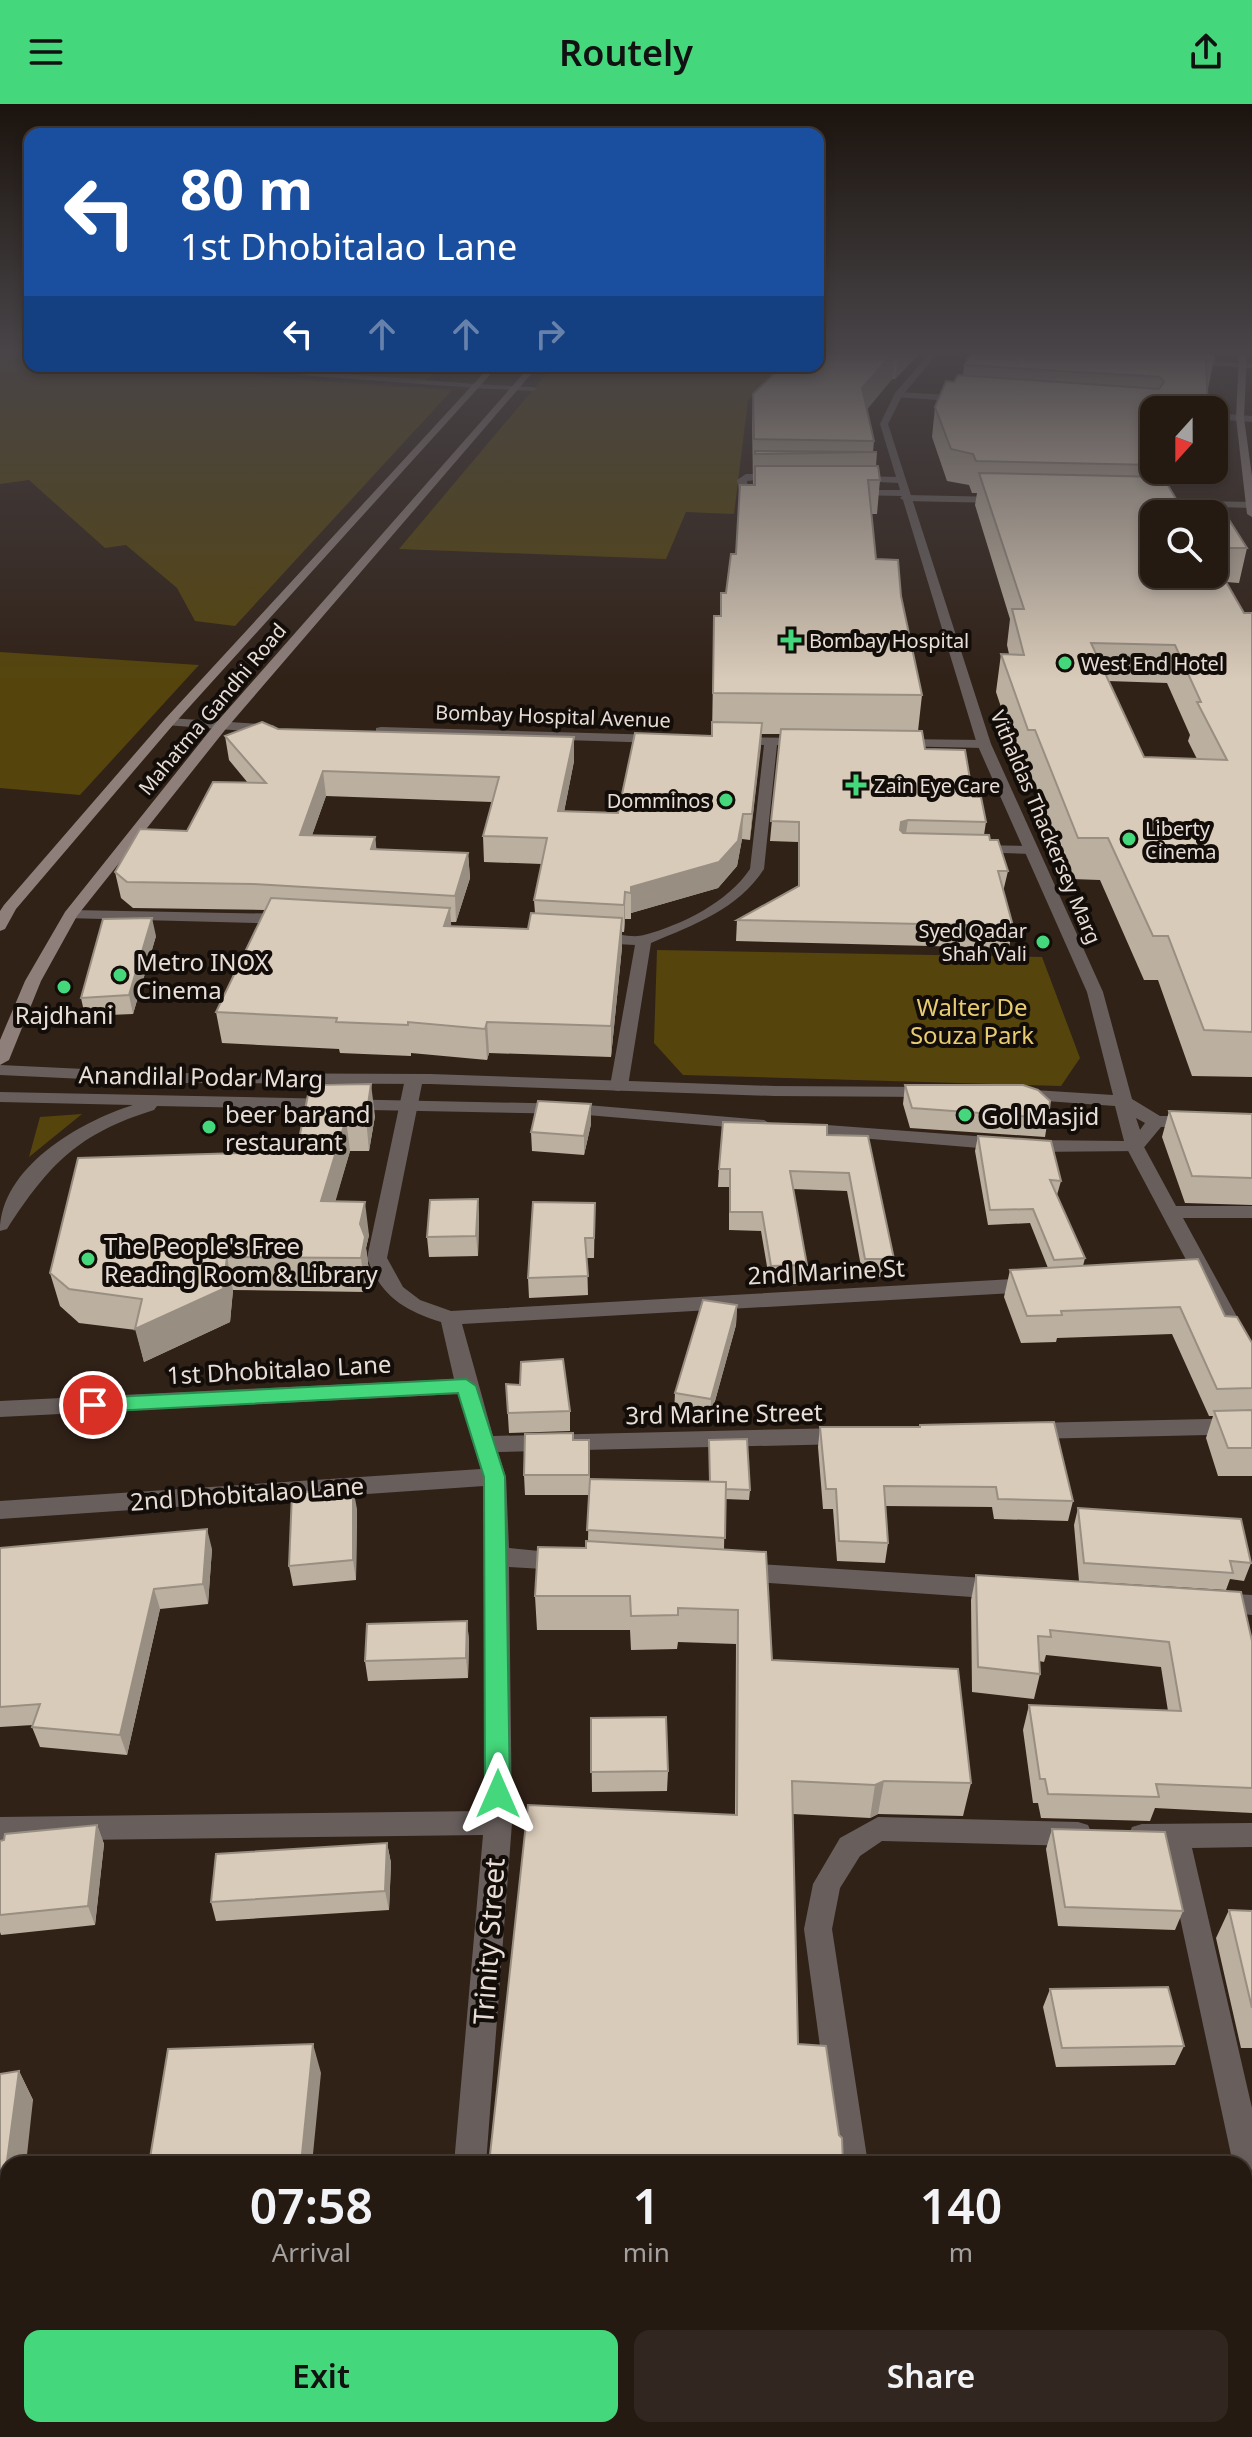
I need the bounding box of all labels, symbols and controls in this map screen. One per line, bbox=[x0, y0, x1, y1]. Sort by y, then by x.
text: Routely bbox=[559, 28, 693, 77]
icon: menu bbox=[24, 30, 68, 74]
icon: share bbox=[1184, 30, 1228, 74]
text: 80 m bbox=[180, 150, 313, 226]
icon: left bbox=[48, 160, 152, 264]
text: 1st Dhobitalao Lane bbox=[180, 222, 517, 271]
icon: left bbox=[276, 312, 320, 356]
icon: ahead bbox=[360, 312, 404, 356]
icon: ahead bbox=[444, 312, 488, 356]
icon: right bbox=[528, 312, 572, 356]
north arrow bbox=[1140, 396, 1228, 484]
map controls bbox=[1140, 396, 1228, 588]
button: search bbox=[1140, 500, 1228, 588]
street label: Mahatma Gandhi Road bbox=[132, 617, 292, 801]
place label: Bombay Hospital bbox=[809, 627, 969, 654]
marker: Bombay Hospital bbox=[780, 629, 802, 651]
place label: West End Hotel bbox=[1081, 650, 1224, 677]
marker: West End Hotel bbox=[1056, 654, 1074, 672]
street label: Bombay Hospital Avenue bbox=[435, 698, 671, 734]
street label: Vithaldas Thackersey Marg bbox=[984, 706, 1108, 948]
place label: Zain Eye Care bbox=[874, 772, 1000, 799]
marker: Zain Eye Care bbox=[845, 774, 867, 796]
place label: Domminos bbox=[607, 787, 710, 814]
marker: Domminos bbox=[717, 791, 735, 809]
place label: Liberty Cinema bbox=[1145, 815, 1216, 865]
marker: Liberty Cinema bbox=[1120, 830, 1138, 848]
place label: Syed Qadar Shah Vali bbox=[918, 917, 1027, 967]
marker: Syed Qadar Shah Vali bbox=[1034, 933, 1052, 951]
place label: Metro INOX Cinema bbox=[136, 945, 269, 1006]
marker: Metro INOX Cinema bbox=[111, 966, 129, 984]
marker: Rajdhani bbox=[55, 978, 73, 996]
park label: Walter De Souza Park bbox=[910, 990, 1034, 1051]
place label: Rajdhani bbox=[15, 998, 113, 1031]
street label: Anandilal Podar Marg bbox=[78, 1057, 324, 1095]
place label: beer bar and restaurant bbox=[225, 1097, 370, 1158]
place label: Gol Masjid bbox=[981, 1099, 1099, 1132]
marker: Gol Masjid bbox=[956, 1106, 974, 1124]
marker: beer bar and restaurant bbox=[200, 1118, 218, 1136]
place label: The People's Free Reading Room & Library bbox=[104, 1229, 379, 1290]
marker: The People's Free Reading Room & Library bbox=[79, 1250, 97, 1268]
street label: 2nd Marine St bbox=[747, 1250, 906, 1292]
street label: 1st Dhobitalao Lane bbox=[166, 1347, 392, 1391]
pin bbox=[59, 1371, 127, 1439]
icon: arrive bbox=[71, 1383, 115, 1427]
street label: 3rd Marine Street bbox=[625, 1395, 823, 1431]
street label: 2nd Dhobitalao Lane bbox=[129, 1468, 365, 1518]
position arrow bbox=[456, 1752, 540, 1836]
street label: Trinity Street bbox=[463, 1856, 513, 2026]
text: 07:58 bbox=[250, 2173, 373, 2238]
text: 1 bbox=[633, 2173, 660, 2238]
text: 140 bbox=[920, 2173, 1002, 2238]
text: Arrival bbox=[272, 2234, 351, 2270]
text: min bbox=[623, 2234, 670, 2270]
text: m bbox=[949, 2234, 973, 2270]
button: Exit bbox=[24, 2330, 618, 2422]
button: Share bbox=[634, 2330, 1228, 2422]

